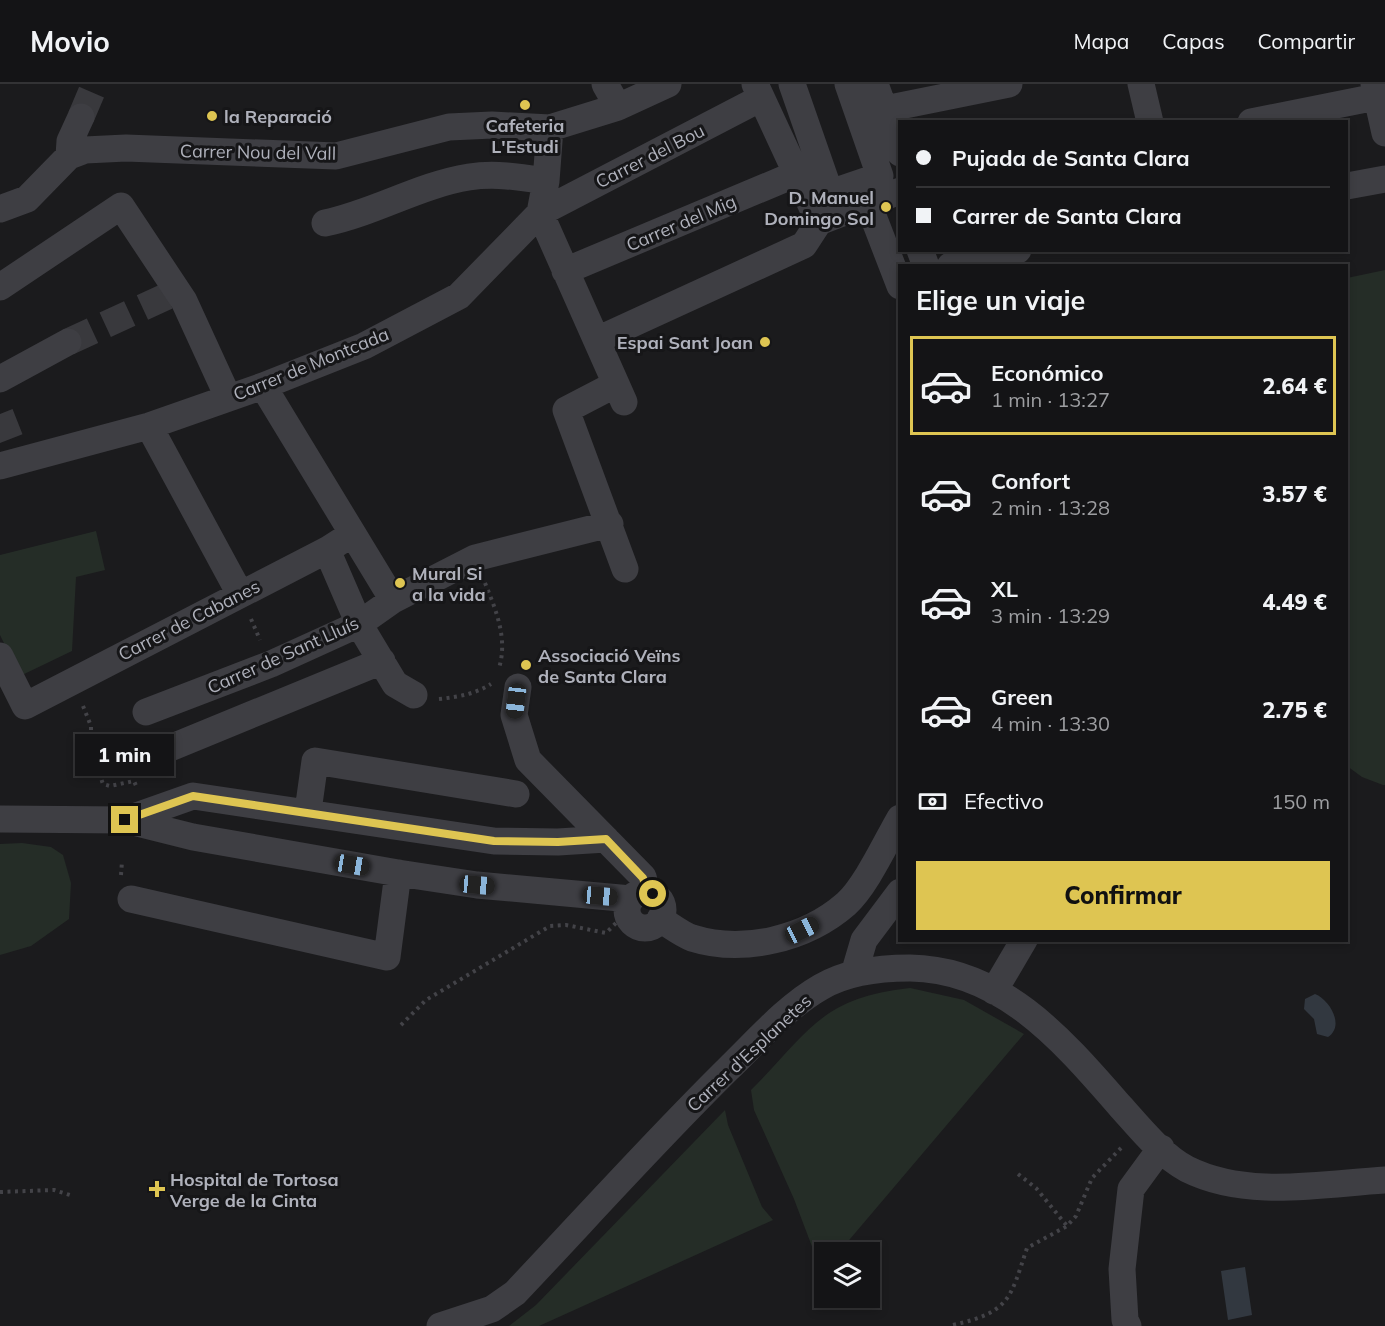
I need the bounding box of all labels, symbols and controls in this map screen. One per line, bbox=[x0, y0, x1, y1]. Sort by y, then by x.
text: Movio bbox=[30, 24, 110, 59]
text: Mapa bbox=[1074, 28, 1129, 54]
text: Capas bbox=[1162, 28, 1225, 54]
text: Compartir bbox=[1258, 28, 1355, 54]
marker: Cafeteria L'Estudi bbox=[518, 98, 532, 112]
place label: la Reparació bbox=[224, 105, 332, 128]
marker: la Reparació bbox=[205, 109, 219, 123]
place label: Cafeteria L'Estudi bbox=[486, 114, 564, 158]
street label: Carrer del Bou bbox=[592, 119, 708, 193]
street label: Carrer Nou del Vall bbox=[180, 139, 336, 165]
text: Pujada de Santa Clara bbox=[952, 144, 1190, 172]
place label: D. Manuel Domingo Sol bbox=[764, 186, 874, 230]
street label: Carrer del Mig bbox=[623, 190, 739, 256]
marker: D. Manuel Domingo Sol bbox=[879, 200, 893, 214]
text: Carrer de Santa Clara bbox=[952, 202, 1182, 230]
text: Elige un viaje bbox=[916, 283, 1085, 317]
street label: Carrer de Montcada bbox=[230, 322, 392, 406]
place label: Espai Sant Joan bbox=[617, 331, 753, 354]
marker: Espai Sant Joan bbox=[758, 335, 772, 349]
icon: car bbox=[919, 359, 973, 413]
text: Económico bbox=[991, 359, 1104, 387]
text: 2.64 € bbox=[1262, 372, 1327, 400]
text: 1 min · 13:27 bbox=[991, 387, 1110, 412]
icon: car bbox=[919, 467, 973, 521]
text: Confort bbox=[991, 467, 1070, 495]
text: 3.57 € bbox=[1262, 480, 1327, 508]
text: 2 min · 13:28 bbox=[991, 495, 1110, 520]
place label: Mural Si a la vida bbox=[412, 562, 486, 606]
street label: Carrer de Cabanes bbox=[114, 574, 264, 666]
icon: car bbox=[919, 575, 973, 629]
text: XL bbox=[991, 575, 1018, 603]
marker: Mural Si a la vida bbox=[393, 576, 407, 590]
text: 4.49 € bbox=[1262, 588, 1327, 616]
text: 3 min · 13:29 bbox=[991, 603, 1110, 628]
street label: Carrer de Sant Lluís bbox=[204, 611, 362, 699]
place label: Associació Veïns de Santa Clara bbox=[538, 644, 681, 688]
marker: Associació Veïns de Santa Clara bbox=[519, 658, 533, 672]
car bbox=[505, 682, 527, 720]
icon: car bbox=[919, 683, 973, 737]
text: Green bbox=[991, 683, 1053, 711]
text: 2.75 € bbox=[1262, 696, 1327, 724]
text: 4 min · 13:30 bbox=[991, 711, 1110, 736]
callout: 1 min bbox=[76, 733, 174, 775]
text: 1 min bbox=[98, 742, 151, 767]
icon: cash bbox=[916, 785, 949, 818]
text: Efectivo bbox=[964, 787, 1044, 815]
text: 150 m bbox=[1271, 789, 1330, 814]
route end bbox=[111, 806, 138, 833]
car bbox=[333, 853, 371, 877]
button: Confirmar bbox=[916, 861, 1330, 930]
car bbox=[458, 874, 496, 896]
route start bbox=[639, 880, 666, 907]
car bbox=[581, 885, 619, 907]
car bbox=[782, 914, 822, 946]
street label: Carrer d'Esplanetes bbox=[682, 989, 816, 1117]
place label: Hospital de Tortosa Verge de la Cinta bbox=[169, 1168, 339, 1212]
marker: Hospital de Tortosa Verge de la Cinta bbox=[148, 1180, 166, 1198]
map controls bbox=[814, 1242, 880, 1308]
button: layers bbox=[814, 1242, 880, 1308]

